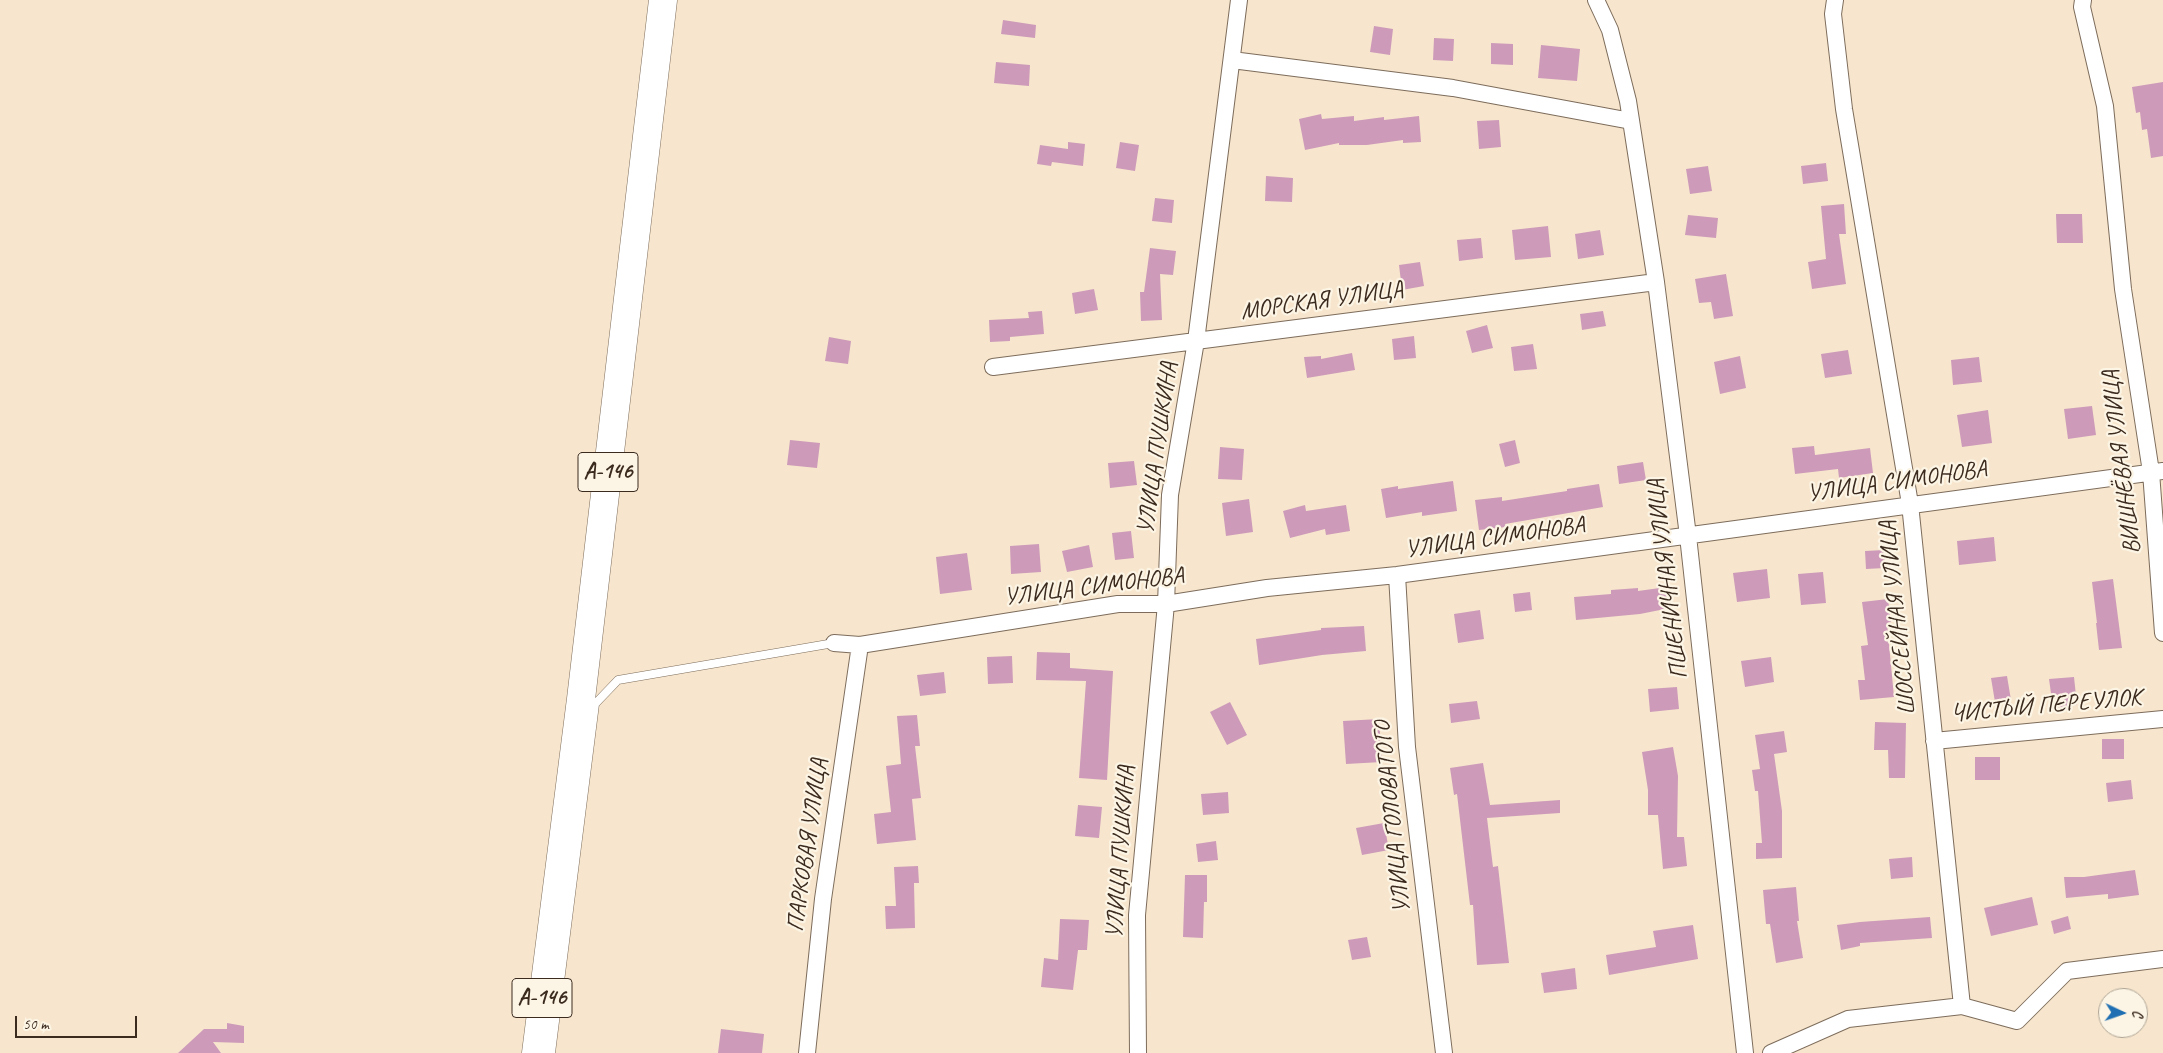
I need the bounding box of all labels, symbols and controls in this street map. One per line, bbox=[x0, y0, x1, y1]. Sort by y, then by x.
street label: МОРСКАЯ УЛИЦА bbox=[1239, 275, 1405, 327]
street label: УЛИЦА ПУШКИНА bbox=[1132, 360, 1184, 536]
street label: ВИШНЁВАЯ УЛИЦА bbox=[2096, 368, 2148, 556]
road number: А-146 bbox=[578, 452, 638, 492]
street label: УЛИЦА СИМОНОВА bbox=[1805, 455, 1989, 509]
street label: ПШЕНИЧНАЯ УЛИЦА bbox=[1641, 477, 1695, 681]
street label: УЛИЦА СИМОНОВА bbox=[1403, 511, 1587, 565]
street label: ШОССЕЙНАЯ УЛИЦА bbox=[1873, 519, 1923, 717]
street label: УЛИЦА СИМОНОВА bbox=[1003, 562, 1185, 612]
street label: ЧИСТЫЙ ПЕРЕУЛОК bbox=[1950, 683, 2142, 729]
street label: УЛИЦА ГОЛОВАТОГО bbox=[1369, 720, 1417, 914]
street label: ПАРКОВАЯ УЛИЦА bbox=[782, 757, 834, 933]
street label: УЛИЦА ПУШКИНА bbox=[1101, 765, 1141, 939]
road number: А-146 bbox=[512, 978, 572, 1018]
north arrow bbox=[2098, 988, 2148, 1038]
scale bar bbox=[18, 1006, 140, 1038]
text: С bbox=[2129, 1010, 2146, 1018]
text: 50 m bbox=[23, 1015, 49, 1034]

